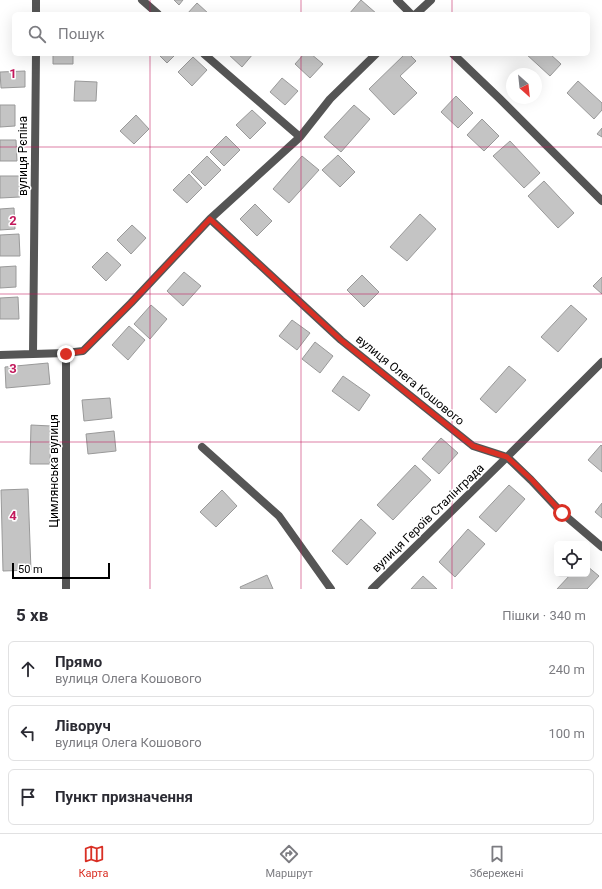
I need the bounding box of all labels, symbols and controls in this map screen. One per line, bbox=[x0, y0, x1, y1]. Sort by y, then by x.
search box bbox=[12, 12, 590, 56]
icon: search bbox=[26, 23, 48, 45]
text: Пошук bbox=[58, 25, 105, 43]
text: 1 bbox=[9, 66, 17, 81]
north arrow bbox=[506, 68, 542, 104]
street label: вулиця Рєпіна bbox=[16, 116, 30, 196]
text: 2 bbox=[9, 213, 17, 228]
street label: вулиця Олега Кошового bbox=[353, 332, 467, 428]
route end bbox=[57, 345, 75, 363]
text: 3 bbox=[9, 361, 17, 376]
street label: Цимлянська вулиця bbox=[47, 414, 61, 528]
street label: вулиця Героїв Сталінграда bbox=[369, 461, 487, 575]
route start bbox=[553, 504, 571, 522]
text: 4 bbox=[9, 508, 17, 523]
map controls bbox=[554, 541, 590, 577]
button: locate bbox=[554, 541, 590, 577]
scale bar bbox=[12, 561, 110, 580]
text: 50 m bbox=[18, 563, 43, 576]
text: 5 хв bbox=[16, 605, 48, 625]
text: Пішки · 340 m bbox=[502, 608, 586, 623]
text: Прямо bbox=[55, 653, 102, 671]
icon: ahead bbox=[17, 658, 39, 680]
text: 240 m bbox=[548, 662, 585, 677]
text: вулиця Олега Кошового bbox=[55, 671, 202, 686]
text: Ліворуч bbox=[55, 717, 111, 735]
icon: left bbox=[17, 722, 39, 744]
text: 100 m bbox=[548, 726, 585, 741]
text: вулиця Олега Кошового bbox=[55, 735, 202, 750]
icon: arrive bbox=[17, 786, 39, 808]
text: Пункт призначення bbox=[55, 788, 193, 806]
tab: Карта bbox=[79, 843, 109, 880]
tab: Маршрут bbox=[266, 843, 313, 880]
tab: Збережені bbox=[470, 843, 523, 880]

